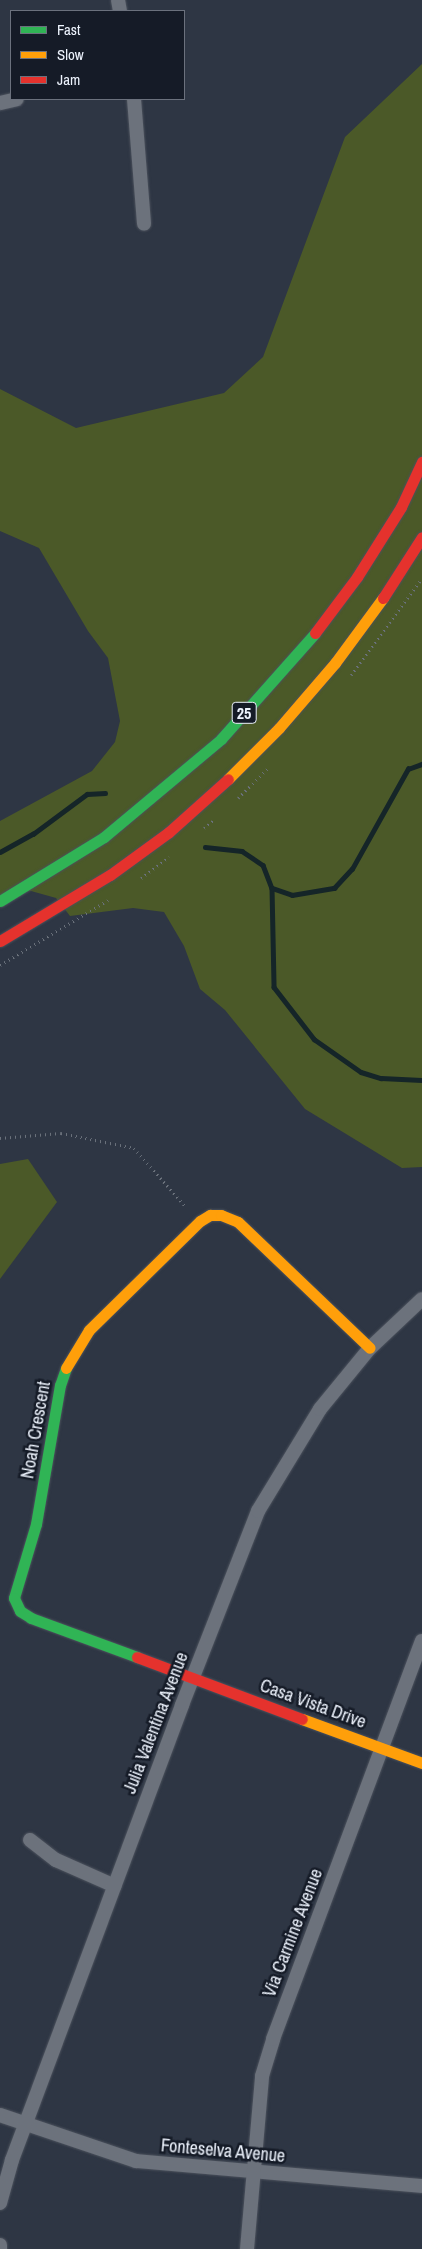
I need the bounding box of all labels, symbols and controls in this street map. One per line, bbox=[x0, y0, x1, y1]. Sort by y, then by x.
legend bbox=[10, 10, 185, 100]
text: Fast bbox=[57, 19, 80, 40]
text: Slow bbox=[57, 44, 84, 65]
text: Jam bbox=[57, 69, 80, 90]
road number: 25 bbox=[232, 700, 256, 726]
street label: Noah Crescent bbox=[17, 1380, 55, 1480]
street label: Julia Valentina Avenue bbox=[119, 1649, 193, 1797]
street label: Casa Vista Drive bbox=[257, 1675, 369, 1733]
street label: Via Carmine Avenue bbox=[258, 1865, 328, 2001]
street label: Fonteselva Avenue bbox=[160, 2135, 286, 2167]

